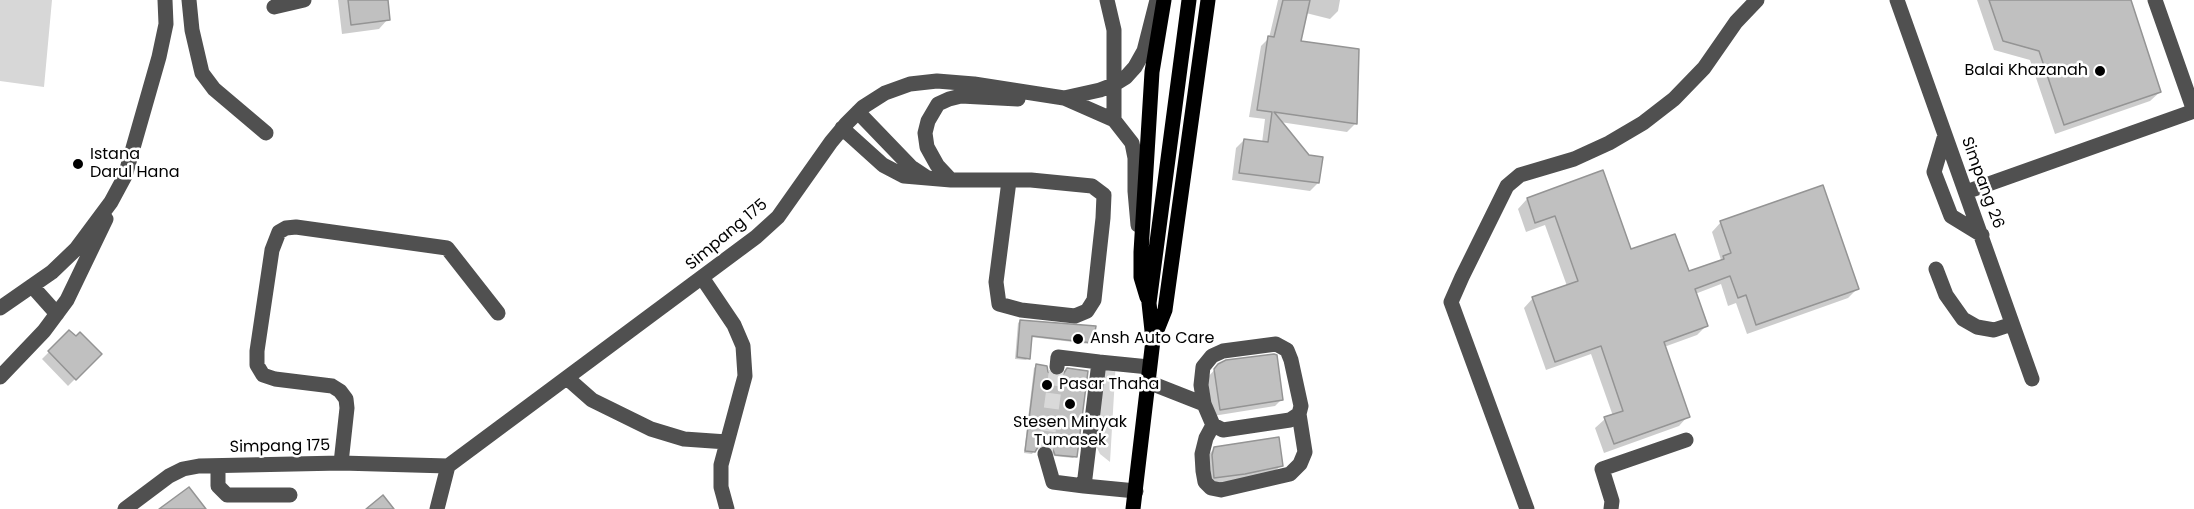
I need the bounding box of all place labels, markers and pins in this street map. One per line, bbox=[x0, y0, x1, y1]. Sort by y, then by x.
place label: Balai Khazanah bbox=[1964, 61, 2088, 81]
marker: Balai Khazanah bbox=[2093, 64, 2107, 78]
place label: Istana Darul Hana bbox=[90, 145, 179, 183]
marker: Istana Darul Hana bbox=[71, 157, 85, 171]
place label: Ansh Auto Care bbox=[1090, 329, 1214, 349]
marker: Ansh Auto Care bbox=[1071, 332, 1085, 346]
place label: Pasar Thaha bbox=[1059, 375, 1159, 395]
marker: Pasar Thaha bbox=[1040, 378, 1054, 392]
marker: Stesen Minyak Tumasek bbox=[1063, 397, 1077, 411]
place label: Stesen Minyak Tumasek bbox=[1013, 413, 1127, 451]

